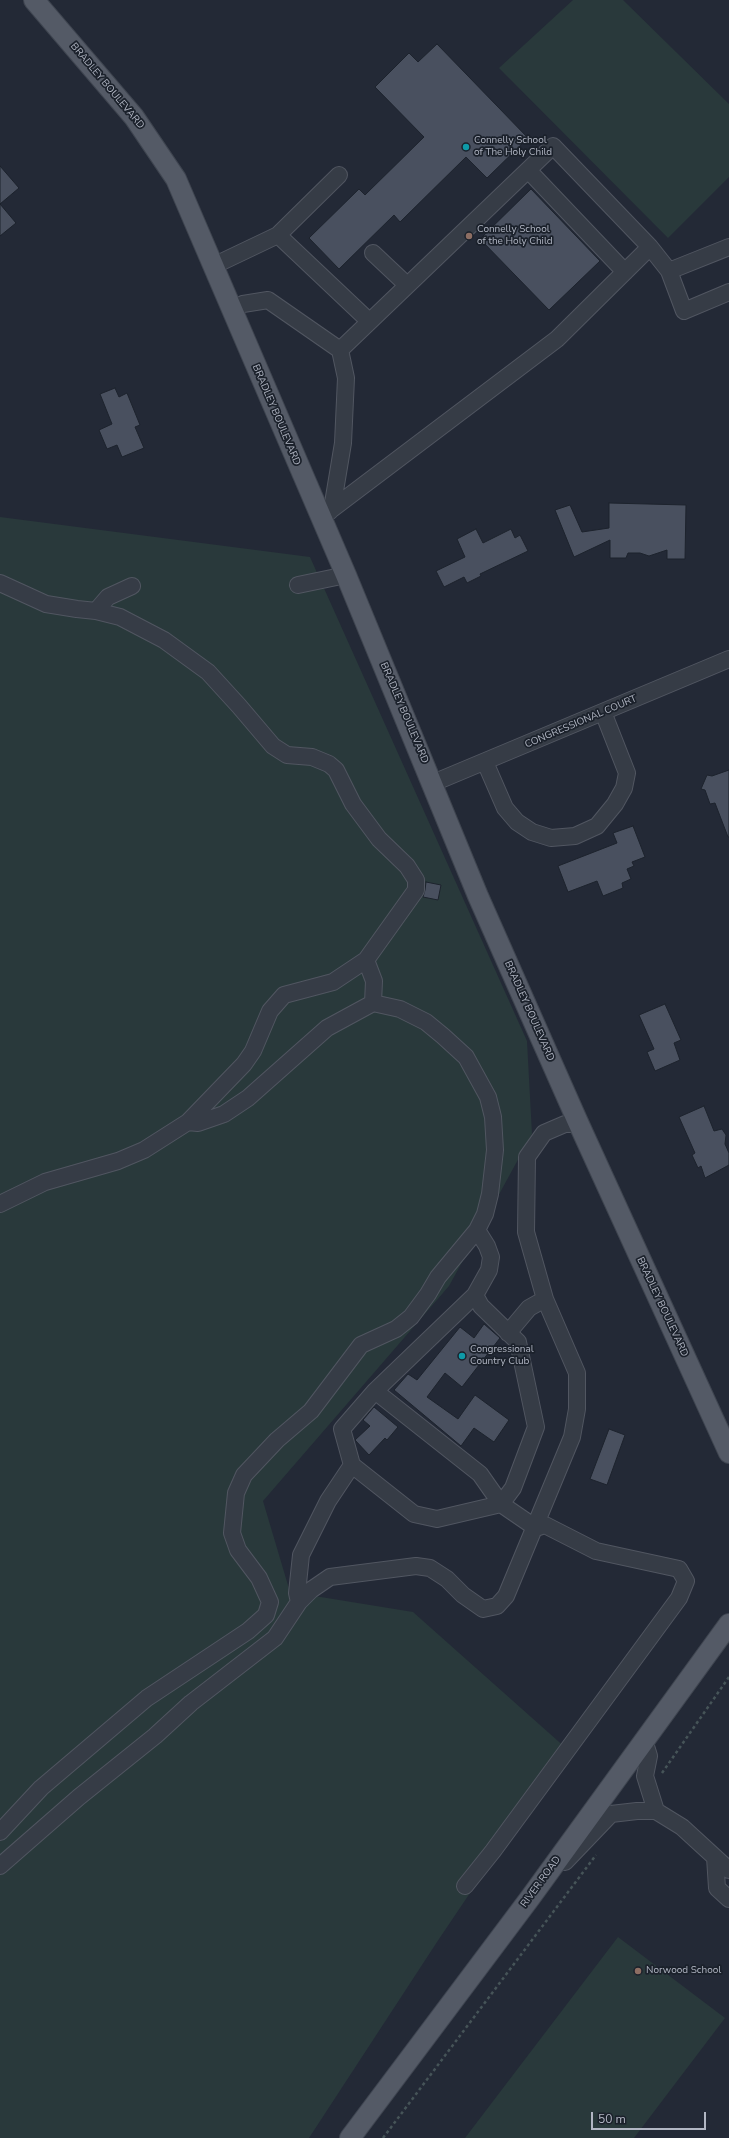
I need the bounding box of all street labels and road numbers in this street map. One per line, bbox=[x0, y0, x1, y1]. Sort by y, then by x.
street label: BRADLEY BOULEVARD bbox=[68, 41, 146, 131]
street label: BRADLEY BOULEVARD bbox=[249, 363, 303, 467]
street label: BRADLEY BOULEVARD bbox=[377, 661, 431, 765]
street label: CONGRESSIONAL COURT bbox=[523, 693, 639, 751]
street label: BRADLEY BOULEVARD bbox=[501, 959, 557, 1063]
street label: BRADLEY BOULEVARD bbox=[634, 1255, 690, 1359]
street label: RIVER ROAD bbox=[518, 1854, 564, 1910]

